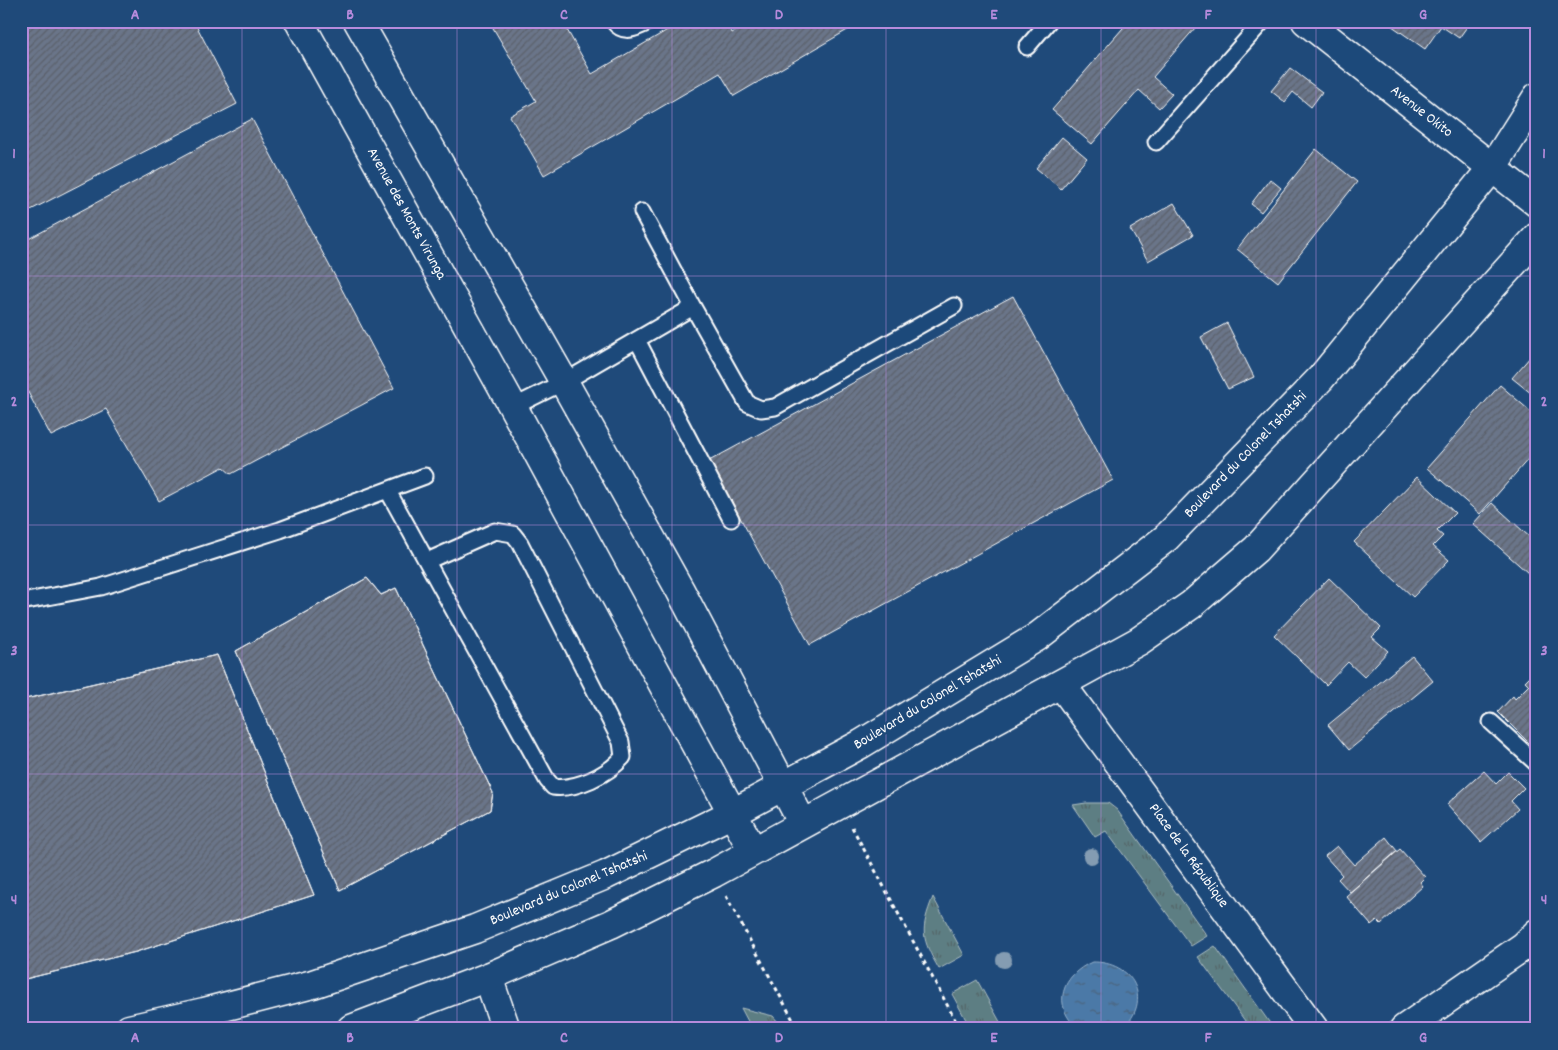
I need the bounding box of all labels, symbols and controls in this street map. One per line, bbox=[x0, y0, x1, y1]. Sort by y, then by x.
text: A bbox=[131, 4, 140, 27]
text: B bbox=[346, 4, 354, 27]
text: C bbox=[560, 4, 568, 27]
text: D bbox=[775, 4, 784, 27]
text: E bbox=[990, 4, 998, 27]
text: F bbox=[1204, 4, 1212, 27]
text: G bbox=[1419, 4, 1427, 27]
street label: Avenue Okito bbox=[1385, 80, 1457, 144]
text: 1 bbox=[12, 143, 16, 166]
text: 1 bbox=[1542, 143, 1546, 166]
street label: Avenue des Monts Virunga bbox=[360, 144, 452, 285]
street label: Boulevard du Colonel Tshatshi bbox=[1179, 386, 1313, 524]
text: 2 bbox=[11, 391, 18, 414]
text: 2 bbox=[1541, 391, 1548, 414]
text: 3 bbox=[10, 640, 18, 663]
text: 3 bbox=[1540, 640, 1548, 663]
street label: Boulevard du Colonel Tshatshi bbox=[850, 650, 1006, 756]
street label: Place de la République bbox=[1143, 799, 1234, 913]
street label: Boulevard du Colonel Tshatshi bbox=[487, 846, 651, 932]
text: 4 bbox=[11, 889, 17, 912]
text: 4 bbox=[1541, 889, 1547, 912]
text: A bbox=[131, 1027, 140, 1050]
text: B bbox=[346, 1027, 354, 1050]
text: C bbox=[560, 1027, 568, 1050]
text: D bbox=[775, 1027, 784, 1050]
text: E bbox=[990, 1027, 998, 1050]
text: F bbox=[1204, 1027, 1212, 1050]
text: G bbox=[1419, 1027, 1427, 1050]

